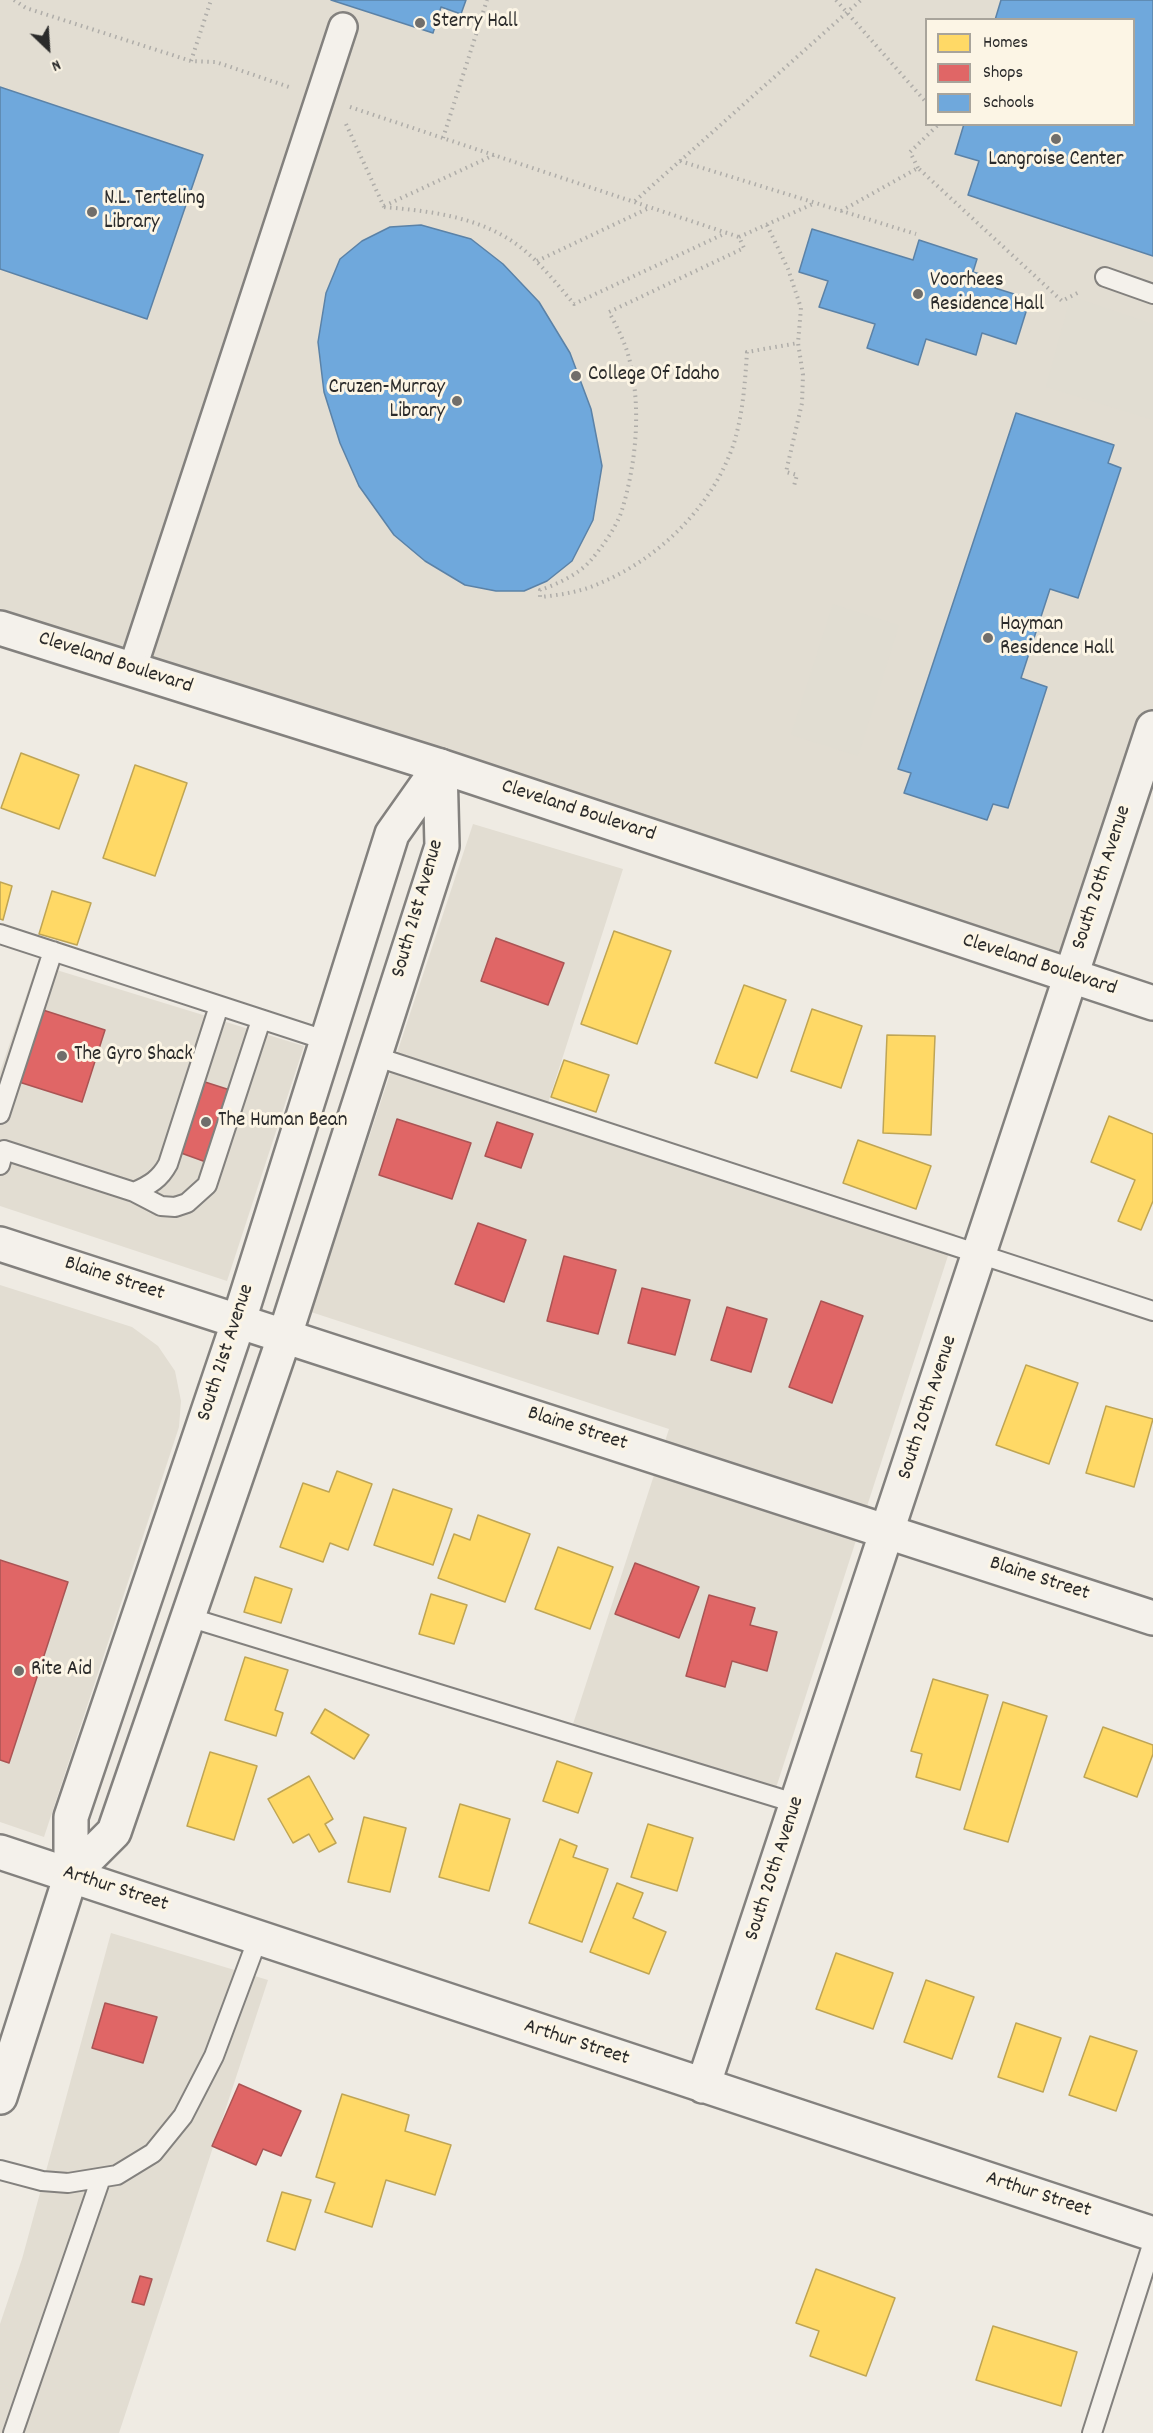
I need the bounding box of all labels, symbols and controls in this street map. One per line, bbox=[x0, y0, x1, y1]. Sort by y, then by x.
place label: Sterry Hall bbox=[432, 10, 518, 36]
marker: Sterry Hall bbox=[413, 16, 427, 30]
north arrow bbox=[18, 18, 78, 78]
legend bbox=[925, 18, 1135, 126]
text: Homes bbox=[983, 31, 1028, 56]
text: N bbox=[47, 53, 64, 77]
text: Shops bbox=[983, 61, 1023, 86]
text: Schools bbox=[983, 91, 1034, 116]
marker: Langroise Center bbox=[1049, 132, 1063, 146]
place label: Langroise Center bbox=[988, 148, 1124, 174]
place label: N.L. Terteling Library bbox=[104, 187, 205, 237]
marker: N.L. Terteling Library bbox=[85, 205, 99, 219]
place label: Voorhees Residence Hall bbox=[930, 269, 1044, 319]
marker: Voorhees Residence Hall bbox=[911, 287, 925, 301]
place label: College Of Idaho bbox=[588, 363, 720, 389]
marker: College Of Idaho bbox=[569, 369, 583, 383]
place label: Cruzen-Murray Library bbox=[328, 376, 445, 426]
marker: Cruzen-Murray Library bbox=[450, 394, 464, 408]
place label: Hayman Residence Hall bbox=[1000, 613, 1114, 663]
street label: Cleveland Boulevard bbox=[35, 627, 195, 701]
marker: Hayman Residence Hall bbox=[981, 631, 995, 645]
street label: Cleveland Boulevard bbox=[498, 775, 658, 849]
street label: South 20th Avenue bbox=[1068, 803, 1138, 953]
street label: South 21st Avenue bbox=[387, 837, 451, 981]
street label: Cleveland Boulevard bbox=[959, 929, 1119, 1003]
place label: The Gyro Shack bbox=[74, 1043, 193, 1069]
marker: The Gyro Shack bbox=[55, 1049, 69, 1063]
place label: The Human Bean bbox=[218, 1109, 347, 1135]
marker: The Human Bean bbox=[199, 1115, 213, 1129]
street label: Blaine Street bbox=[61, 1252, 167, 1308]
street label: South 21st Avenue bbox=[193, 1281, 261, 1425]
street label: South 20th Avenue bbox=[894, 1333, 964, 1483]
street label: Blaine Street bbox=[524, 1402, 630, 1458]
street label: Blaine Street bbox=[986, 1552, 1092, 1608]
place label: Rite Aid bbox=[31, 1658, 92, 1684]
marker: Rite Aid bbox=[12, 1664, 26, 1678]
street label: South 20th Avenue bbox=[741, 1794, 811, 1944]
street label: Arthur Street bbox=[59, 1861, 171, 1919]
street label: Arthur Street bbox=[520, 2015, 632, 2073]
street label: Arthur Street bbox=[982, 2167, 1094, 2225]

